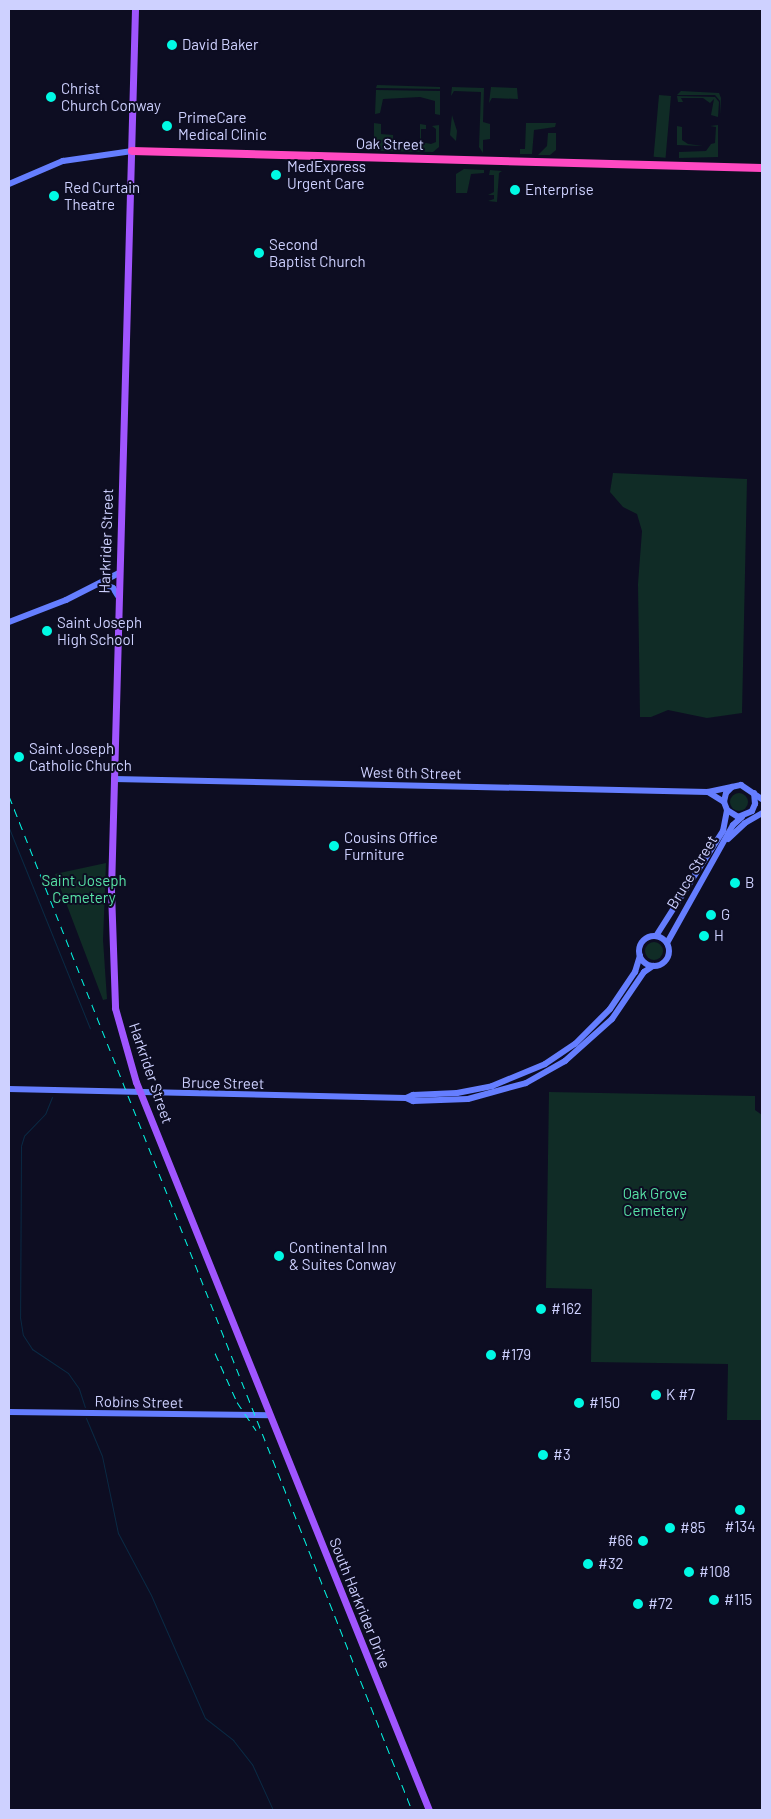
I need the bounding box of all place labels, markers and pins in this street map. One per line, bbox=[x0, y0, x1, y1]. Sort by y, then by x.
place label: David Baker bbox=[182, 36, 259, 54]
marker: David Baker bbox=[166, 39, 178, 51]
place label: Christ Church Conway bbox=[61, 79, 161, 114]
marker: Christ Church Conway bbox=[45, 91, 57, 103]
place label: PrimeCare Medical Clinic bbox=[178, 108, 267, 143]
marker: PrimeCare Medical Clinic bbox=[160, 119, 174, 133]
place label: MedExpress Urgent Care bbox=[287, 157, 366, 192]
marker: MedExpress Urgent Care bbox=[269, 168, 283, 182]
place label: Red Curtain Theatre bbox=[64, 178, 140, 213]
place label: Enterprise bbox=[525, 181, 594, 199]
marker: Enterprise bbox=[509, 184, 521, 196]
marker: Red Curtain Theatre bbox=[48, 190, 60, 202]
place label: Second Baptist Church bbox=[269, 235, 366, 270]
marker: Second Baptist Church bbox=[253, 247, 265, 259]
place label: Saint Joseph High School bbox=[57, 613, 142, 648]
marker: Saint Joseph High School bbox=[41, 625, 53, 637]
place label: Saint Joseph Catholic Church bbox=[29, 739, 132, 774]
marker: Saint Joseph Catholic Church bbox=[13, 751, 25, 763]
place label: Cousins Office Furniture bbox=[344, 828, 438, 863]
marker: Cousins Office Furniture bbox=[328, 840, 340, 852]
place label: B bbox=[745, 874, 754, 892]
marker: B bbox=[729, 877, 741, 889]
place label: G bbox=[721, 906, 730, 924]
marker: G bbox=[705, 909, 717, 921]
place label: H bbox=[714, 927, 724, 945]
marker: H bbox=[698, 930, 710, 942]
place label: Continental Inn & Suites Conway bbox=[289, 1238, 396, 1273]
marker: Continental Inn & Suites Conway bbox=[273, 1250, 285, 1262]
place label: #162 bbox=[551, 1300, 582, 1318]
marker: #162 bbox=[535, 1303, 547, 1315]
place label: #179 bbox=[501, 1346, 531, 1364]
marker: #179 bbox=[485, 1349, 497, 1361]
place label: K #7 bbox=[666, 1386, 695, 1404]
marker: K #7 bbox=[650, 1389, 662, 1401]
place label: #150 bbox=[589, 1394, 620, 1412]
marker: #150 bbox=[573, 1397, 585, 1409]
place label: #3 bbox=[553, 1446, 571, 1464]
marker: #3 bbox=[537, 1449, 549, 1461]
marker: #134 bbox=[734, 1504, 746, 1516]
place label: #134 bbox=[724, 1518, 756, 1536]
place label: #85 bbox=[680, 1519, 705, 1537]
marker: #85 bbox=[664, 1522, 676, 1534]
place label: #66 bbox=[608, 1532, 633, 1550]
marker: #66 bbox=[637, 1535, 649, 1547]
place label: #32 bbox=[598, 1555, 624, 1573]
marker: #32 bbox=[582, 1558, 594, 1570]
place label: #108 bbox=[699, 1563, 730, 1581]
marker: #108 bbox=[683, 1566, 695, 1578]
place label: #115 bbox=[724, 1591, 752, 1609]
marker: #115 bbox=[708, 1594, 720, 1606]
place label: #72 bbox=[648, 1595, 673, 1613]
marker: #72 bbox=[632, 1598, 644, 1610]

